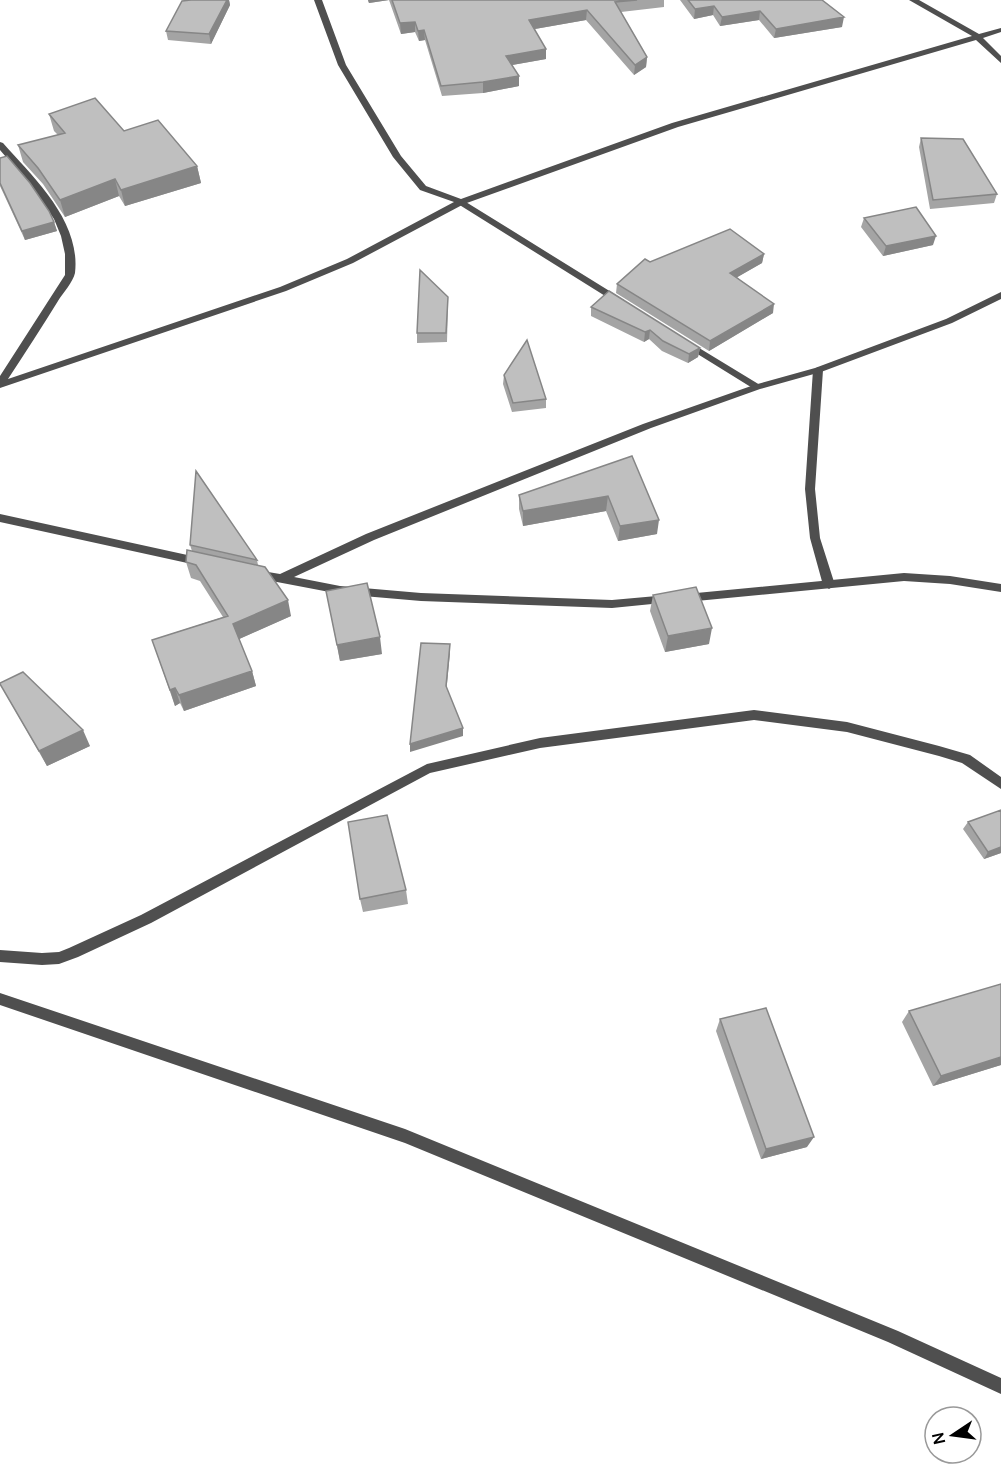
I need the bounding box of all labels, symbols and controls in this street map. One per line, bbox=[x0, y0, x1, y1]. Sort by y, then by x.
north arrow bbox=[923, 1405, 983, 1465]
text: N bbox=[926, 1430, 950, 1446]

